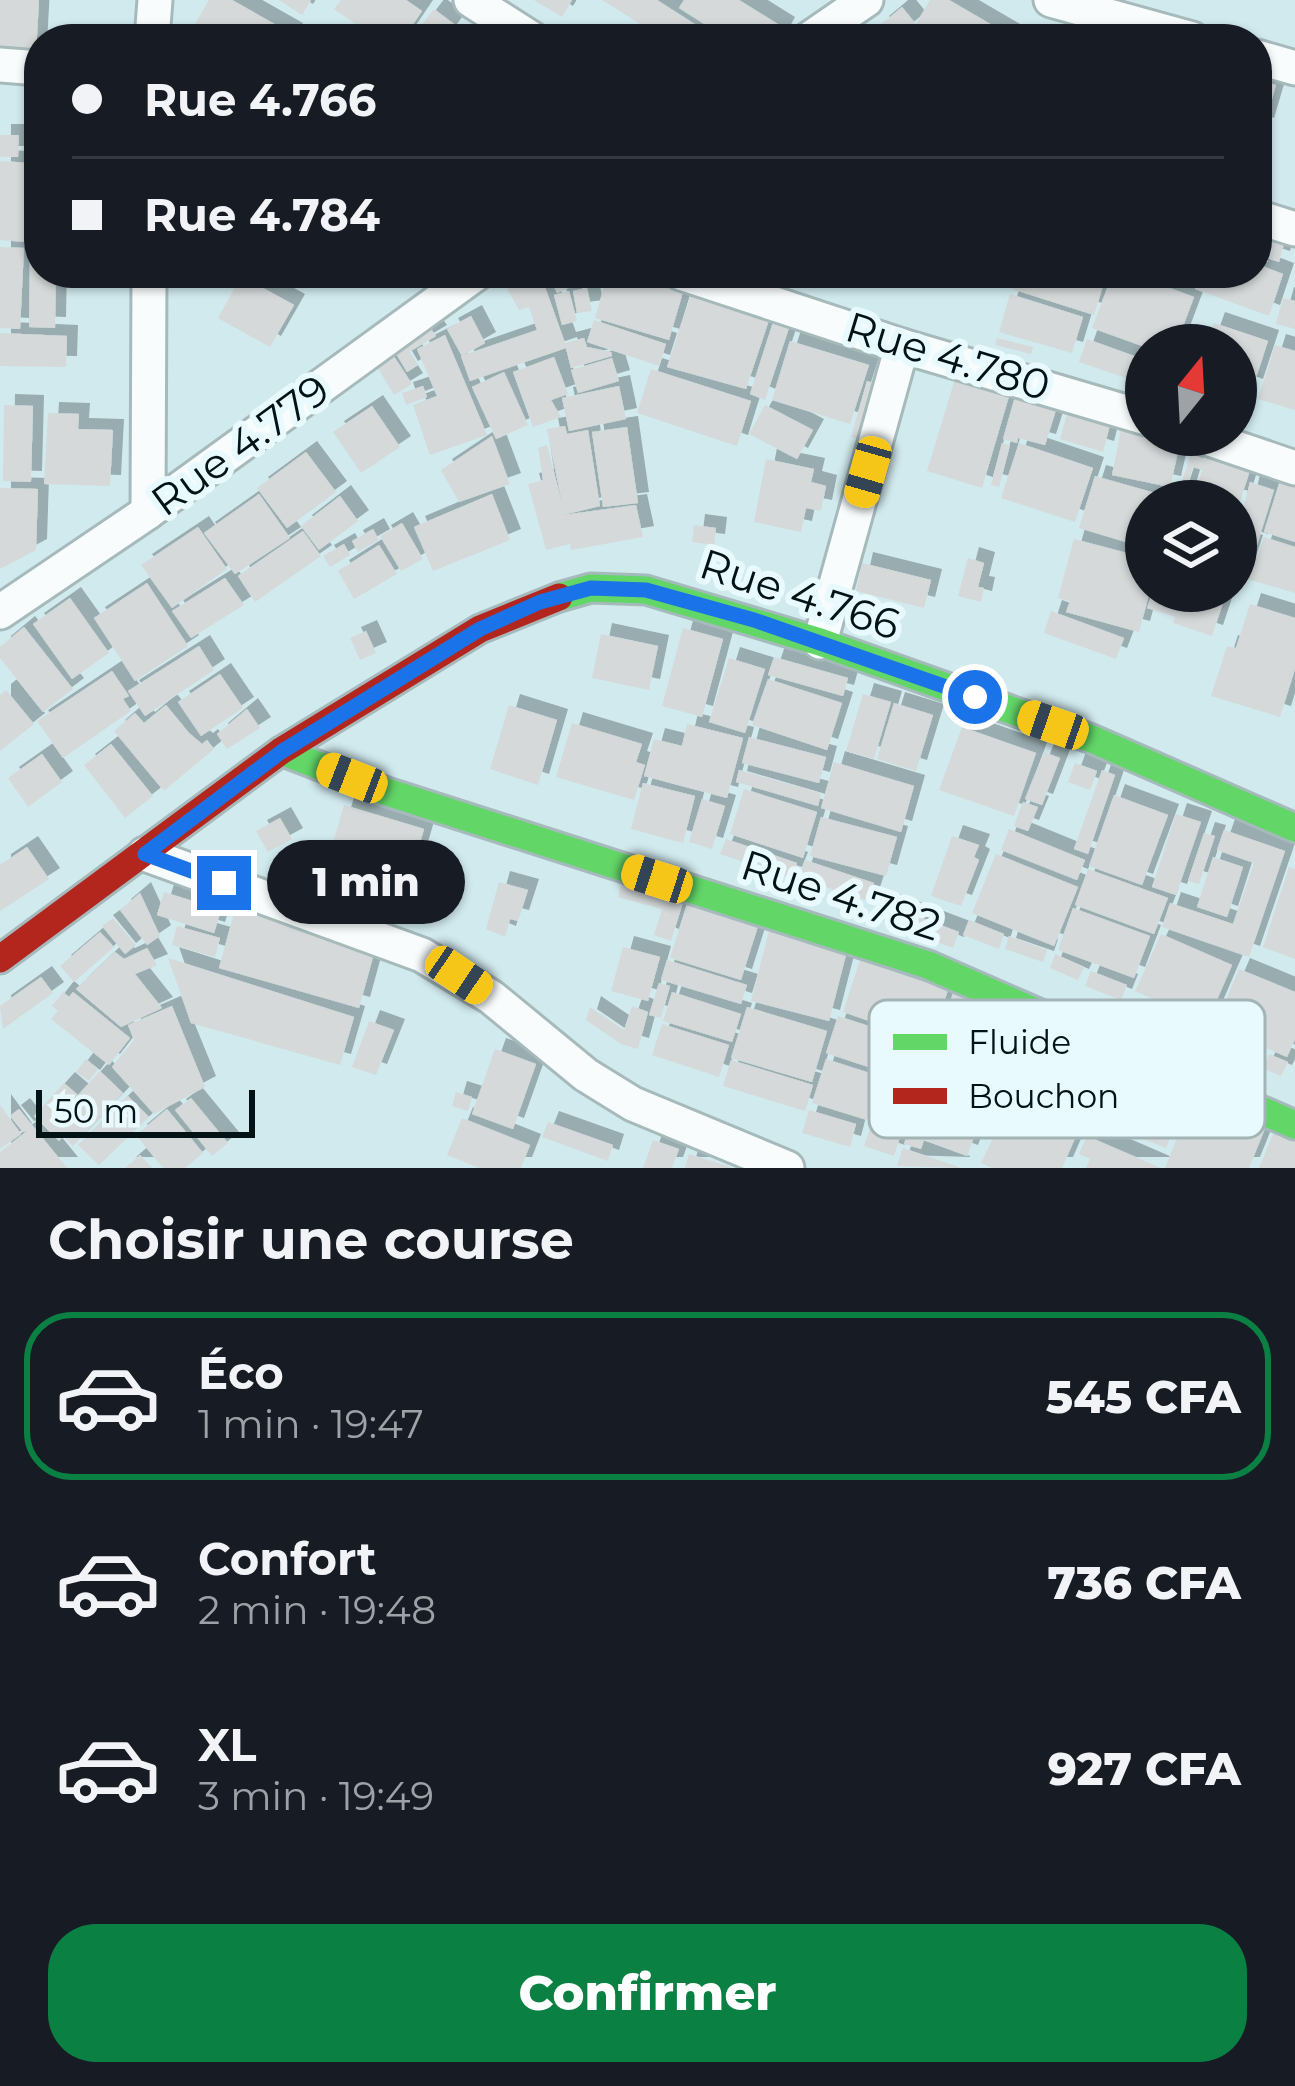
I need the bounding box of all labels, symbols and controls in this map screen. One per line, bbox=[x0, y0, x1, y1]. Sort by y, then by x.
text: Rue 4.766 bbox=[144, 72, 376, 127]
text: Rue 4.784 bbox=[144, 187, 380, 242]
street label: Rue 4.780 bbox=[840, 300, 1056, 412]
north arrow bbox=[1125, 324, 1257, 456]
map controls bbox=[1125, 324, 1257, 612]
street label: Rue 4.779 bbox=[141, 363, 339, 527]
car bbox=[841, 432, 895, 512]
button: layers bbox=[1125, 480, 1257, 612]
street label: Rue 4.766 bbox=[694, 537, 906, 651]
route start bbox=[948, 670, 1002, 724]
car bbox=[1013, 696, 1093, 754]
car bbox=[312, 748, 392, 808]
street label: Rue 4.782 bbox=[735, 838, 947, 952]
callout: 1 min bbox=[266, 841, 464, 925]
car bbox=[617, 851, 697, 907]
route end bbox=[197, 856, 251, 910]
text: 1 min bbox=[312, 858, 420, 906]
car bbox=[419, 940, 499, 1010]
legend bbox=[869, 1000, 1265, 1138]
text: Fluide bbox=[968, 1022, 1071, 1062]
text: Bouchon bbox=[968, 1076, 1119, 1116]
scale bar bbox=[36, 1084, 255, 1137]
text: 50 m bbox=[54, 1091, 138, 1131]
text: Choisir une course bbox=[48, 1207, 574, 1273]
icon: car bbox=[54, 1342, 162, 1450]
text: Éco bbox=[198, 1345, 284, 1400]
text: 545 CFA bbox=[1046, 1369, 1241, 1424]
text: 1 min · 19:47 bbox=[198, 1400, 424, 1448]
icon: car bbox=[54, 1528, 162, 1636]
text: Confort bbox=[198, 1531, 377, 1586]
text: 736 CFA bbox=[1047, 1555, 1241, 1610]
text: 2 min · 19:48 bbox=[198, 1586, 436, 1634]
icon: car bbox=[54, 1714, 162, 1822]
text: XL bbox=[198, 1717, 256, 1772]
text: 927 CFA bbox=[1048, 1741, 1241, 1796]
text: 3 min · 19:49 bbox=[198, 1772, 434, 1820]
button: Confirmer bbox=[48, 1924, 1247, 2062]

